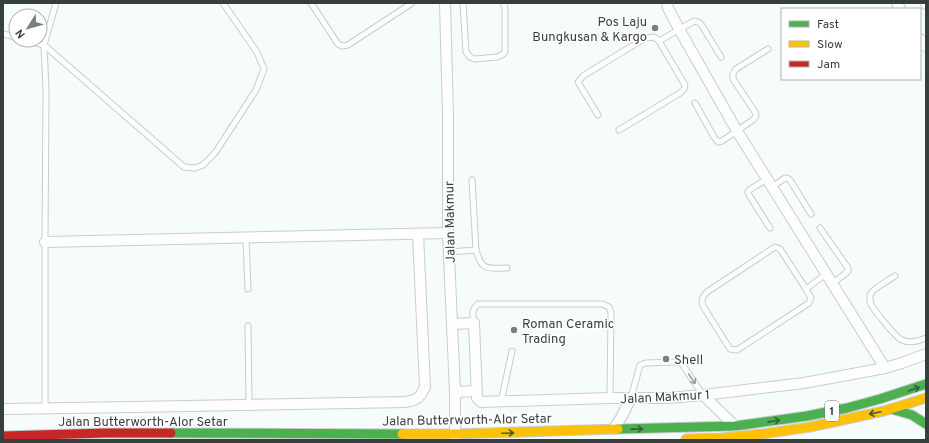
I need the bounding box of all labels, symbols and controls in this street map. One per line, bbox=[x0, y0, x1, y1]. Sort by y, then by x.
north arrow bbox=[8, 8, 48, 48]
legend bbox=[781, 8, 921, 80]
place label: Pos Laju Bungkusan & Kargo bbox=[532, 15, 647, 46]
text: Fast bbox=[817, 17, 839, 33]
marker: Pos Laju Bungkusan & Kargo bbox=[650, 23, 660, 33]
text: N bbox=[13, 26, 29, 41]
text: Slow bbox=[817, 37, 843, 53]
text: Jam bbox=[817, 57, 840, 73]
street label: Jalan Makmur bbox=[442, 181, 460, 263]
place label: Roman Ceramic Trading bbox=[522, 317, 614, 348]
marker: Roman Ceramic Trading bbox=[509, 325, 519, 335]
place label: Shell bbox=[674, 353, 703, 369]
marker: Shell bbox=[661, 354, 671, 364]
one-way arrow bbox=[688, 373, 696, 384]
one-way arrow bbox=[907, 385, 920, 392]
street label: Jalan Makmur 1 bbox=[620, 388, 710, 408]
road number: 1 bbox=[825, 401, 839, 421]
one-way arrow bbox=[869, 409, 882, 417]
street label: Jalan Butterworth-Alor Setar bbox=[382, 412, 552, 430]
street label: Jalan Butterworth-Alor Setar bbox=[58, 415, 228, 431]
one-way arrow bbox=[767, 417, 780, 425]
one-way arrow bbox=[630, 425, 643, 432]
one-way arrow bbox=[501, 429, 514, 436]

